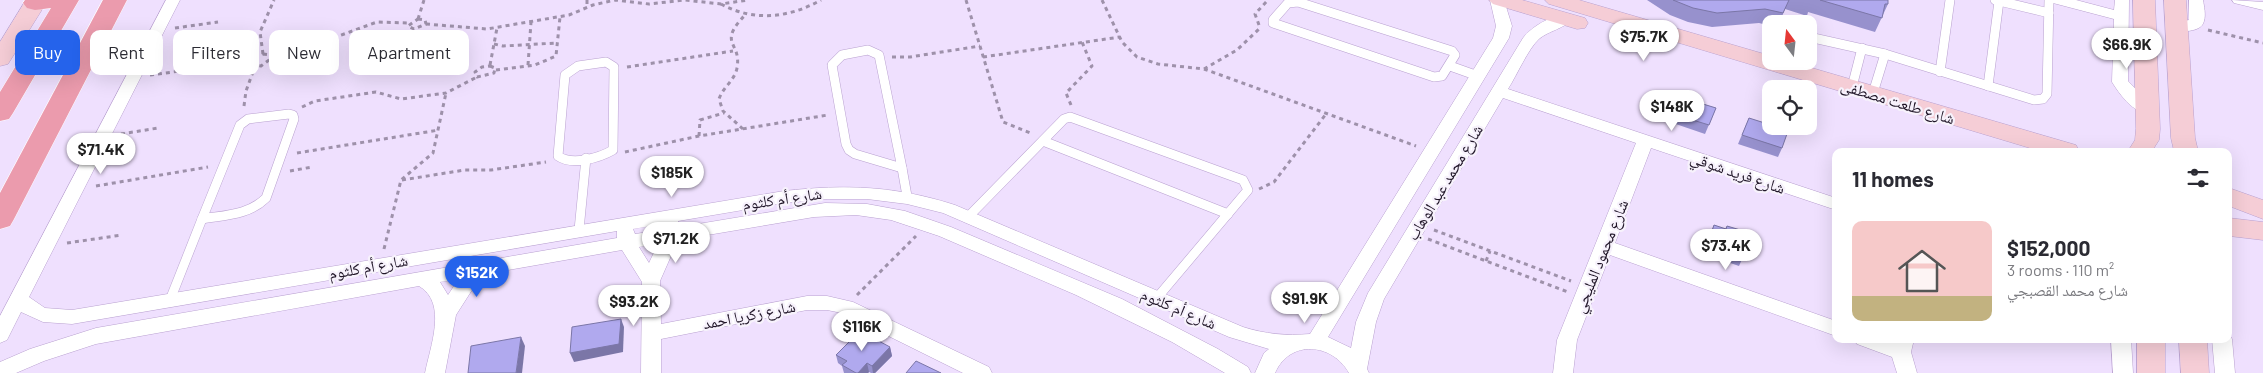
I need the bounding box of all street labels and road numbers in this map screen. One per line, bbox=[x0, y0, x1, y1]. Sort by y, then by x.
street label: شارع طلعت مصطفى bbox=[1838, 75, 1957, 129]
street label: شارع محمد عبد الوهاب bbox=[1402, 121, 1488, 244]
street label: شارع فريد شوقي bbox=[1687, 147, 1788, 201]
street label: شارع أم كلثوم bbox=[741, 183, 823, 215]
street label: شارع محمود المليجي bbox=[1569, 197, 1635, 317]
street label: شارع أم كلثوم bbox=[327, 250, 409, 284]
street label: شارع أم كلثوم bbox=[1138, 284, 1220, 334]
street label: شارع زكريا احمد bbox=[701, 296, 797, 334]

